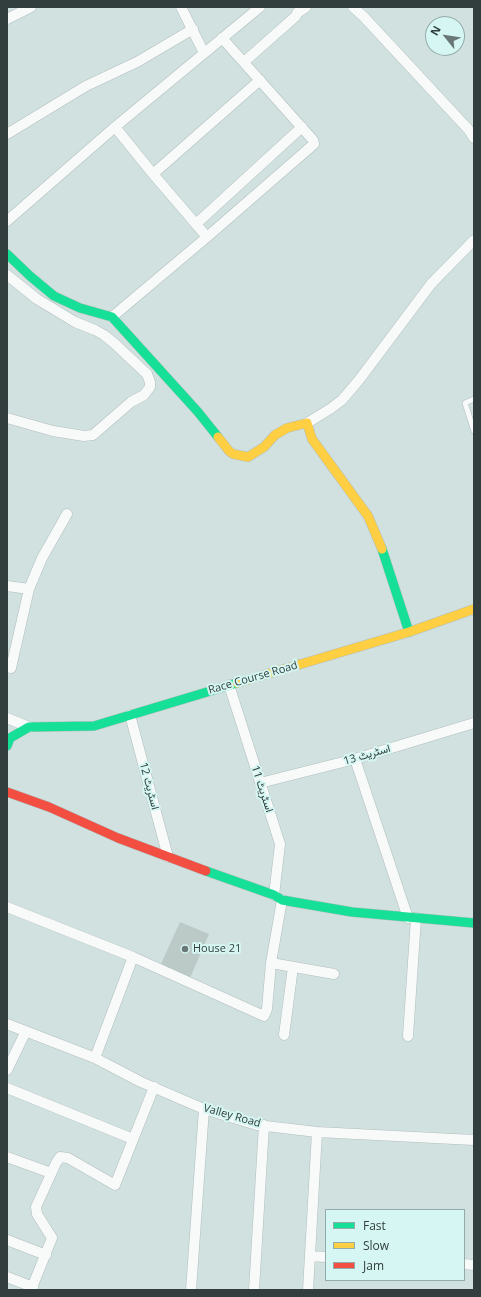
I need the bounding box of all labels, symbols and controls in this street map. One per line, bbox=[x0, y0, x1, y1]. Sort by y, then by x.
north arrow bbox=[425, 16, 465, 56]
text: N bbox=[426, 23, 444, 38]
street label: Race Course Road bbox=[207, 659, 299, 697]
street label: اسٹریٹ 13 bbox=[342, 742, 392, 768]
street label: اسٹریٹ 12 bbox=[136, 761, 162, 811]
street label: اسٹریٹ 11 bbox=[248, 764, 276, 814]
place label: House 21 bbox=[193, 942, 241, 956]
marker: House 21 bbox=[180, 944, 190, 954]
street label: Valley Road bbox=[202, 1102, 262, 1130]
legend bbox=[325, 1209, 465, 1281]
text: Fast bbox=[363, 1217, 386, 1234]
text: Slow bbox=[363, 1237, 389, 1254]
text: Jam bbox=[363, 1257, 384, 1274]

